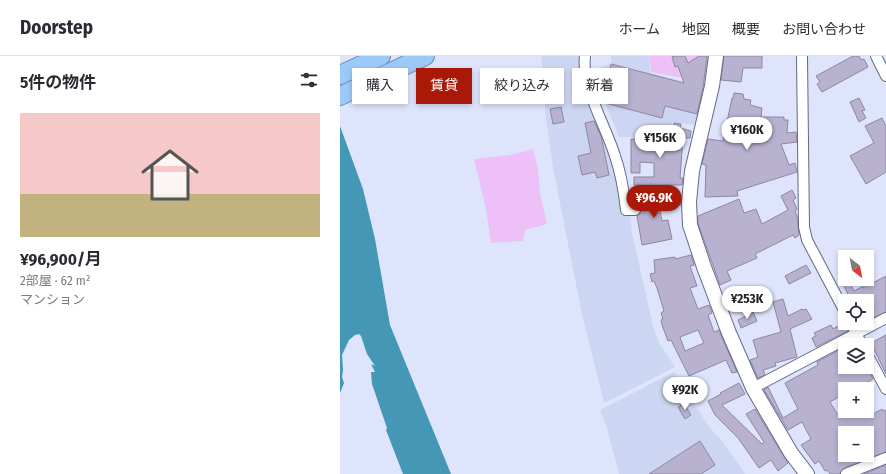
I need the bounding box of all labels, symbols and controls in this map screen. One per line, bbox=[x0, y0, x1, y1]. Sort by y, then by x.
text: Doorstep bbox=[20, 16, 93, 39]
text: ホーム bbox=[618, 21, 660, 38]
text: 地図 bbox=[682, 21, 710, 38]
text: 概要 bbox=[732, 21, 760, 38]
text: お問い合わせ bbox=[782, 21, 866, 38]
chip: 購入 bbox=[352, 68, 408, 104]
chip: 賃貸 bbox=[416, 68, 472, 104]
chip: 絞り込み bbox=[480, 68, 564, 104]
chip: 新着 bbox=[572, 68, 628, 104]
icon: filters bbox=[298, 69, 320, 91]
text: 5件の物件 bbox=[20, 72, 96, 93]
pin: ¥160K bbox=[719, 117, 775, 151]
text: ¥160K bbox=[730, 122, 764, 137]
pin: ¥156K bbox=[632, 125, 688, 159]
text: ¥156K bbox=[644, 130, 676, 145]
icon: home bbox=[134, 139, 206, 211]
pin: ¥96.9K bbox=[621, 185, 687, 219]
text: ¥96.9K bbox=[635, 190, 673, 205]
text: ¥96,900/月 bbox=[20, 249, 102, 270]
north arrow bbox=[838, 250, 874, 286]
map controls bbox=[838, 250, 874, 462]
text: 2部屋 · 62 m² bbox=[20, 273, 90, 288]
pin: ¥253K bbox=[719, 286, 775, 320]
text: ¥253K bbox=[731, 291, 763, 306]
text: マンション bbox=[20, 292, 85, 307]
button: locate bbox=[838, 294, 874, 330]
button: layers bbox=[838, 338, 874, 374]
pin: ¥92K bbox=[661, 377, 709, 411]
text: ¥92K bbox=[672, 382, 698, 397]
button: + bbox=[838, 382, 874, 418]
button: − bbox=[838, 426, 874, 462]

